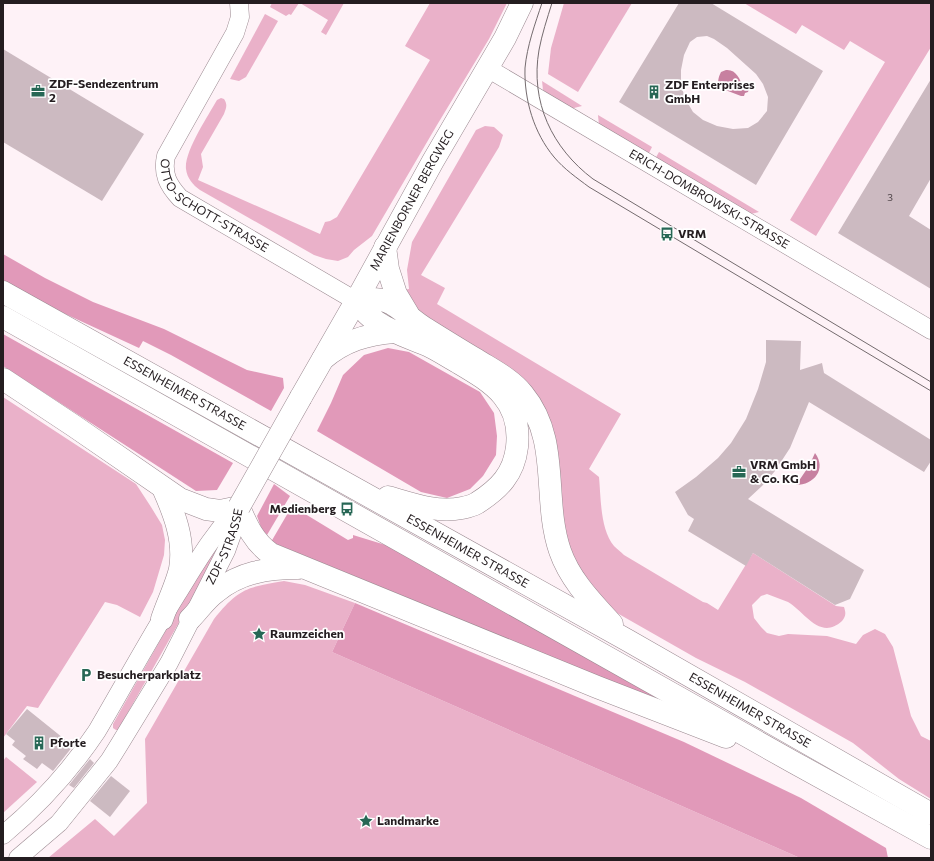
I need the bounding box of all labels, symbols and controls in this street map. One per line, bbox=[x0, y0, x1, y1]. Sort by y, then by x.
place label: ZDF-Sendezentrum 2 bbox=[49, 76, 159, 104]
place label: ZDF Enterprises GmbH bbox=[665, 77, 755, 105]
office icon: ZDF-Sendezentrum 2 bbox=[30, 83, 46, 99]
building icon: ZDF Enterprises GmbH bbox=[646, 84, 662, 100]
street label: MARIENBORNER BERGWEG bbox=[366, 127, 456, 273]
street label: ERICH-DOMBROWSKI-STRASSE bbox=[627, 146, 792, 251]
street label: OTTO-SCHOTT-STRASSE bbox=[159, 158, 271, 254]
house number: 3 bbox=[887, 191, 893, 203]
bus stop icon: VRM bbox=[659, 226, 675, 242]
place label: VRM bbox=[678, 226, 706, 240]
street label: ESSENHEIMER STRASSE bbox=[121, 353, 249, 432]
place label: VRM GmbH & Co. KG bbox=[750, 457, 816, 485]
office icon: VRM GmbH & Co. KG bbox=[731, 464, 747, 480]
place label: Medienberg bbox=[270, 501, 336, 515]
bus stop icon: Medienberg bbox=[339, 501, 355, 517]
street label: ZDF-STRASSE bbox=[202, 507, 245, 586]
street label: ESSENHEIMER STRASSE bbox=[404, 511, 532, 590]
place icon: Raumzeichen bbox=[251, 626, 267, 642]
place label: Raumzeichen bbox=[270, 626, 344, 640]
parking icon: Besucherparkplatz bbox=[78, 667, 94, 683]
place label: Besucherparkplatz bbox=[97, 667, 201, 681]
street label: ESSENHEIMER STRASSE bbox=[687, 669, 814, 750]
building icon: Pforte bbox=[31, 735, 47, 751]
place label: Pforte bbox=[50, 735, 86, 749]
place icon: Landmarke bbox=[358, 813, 374, 829]
place label: Landmarke bbox=[377, 813, 439, 827]

